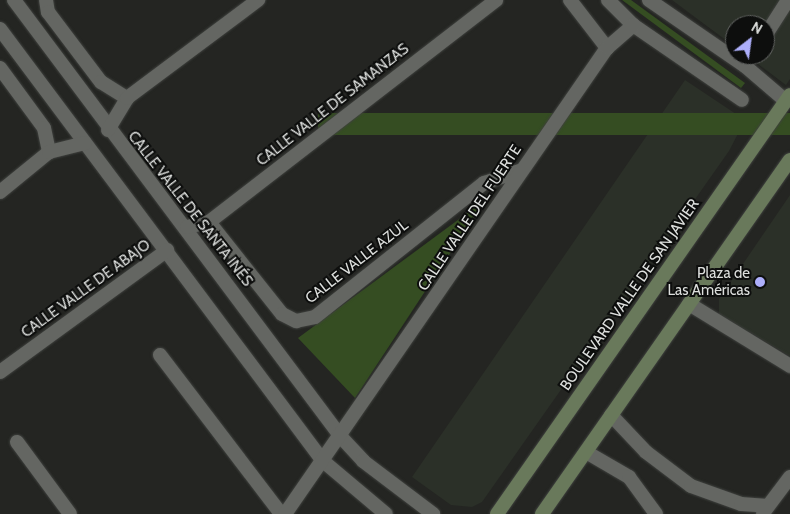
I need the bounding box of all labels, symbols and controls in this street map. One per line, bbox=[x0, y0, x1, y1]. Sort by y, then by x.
north arrow bbox=[725, 15, 775, 65]
text: N bbox=[748, 18, 766, 38]
street label: CALLE VALLE DE SAMANZAS bbox=[253, 40, 413, 170]
street label: CALLE VALLE DE SANTA INÉS bbox=[124, 128, 256, 290]
street label: CALLE VALLE DEL FUERTE bbox=[414, 142, 526, 294]
street label: BOULEVARD VALLE DE SAN JAVIER bbox=[557, 196, 703, 394]
street label: CALLE VALLE AZUL bbox=[302, 216, 412, 308]
street label: CALLE VALLE DE ABAJO bbox=[18, 236, 154, 342]
place label: Plaza de Las Américas bbox=[667, 264, 750, 299]
marker: Plaza de Las Américas bbox=[754, 276, 766, 288]

